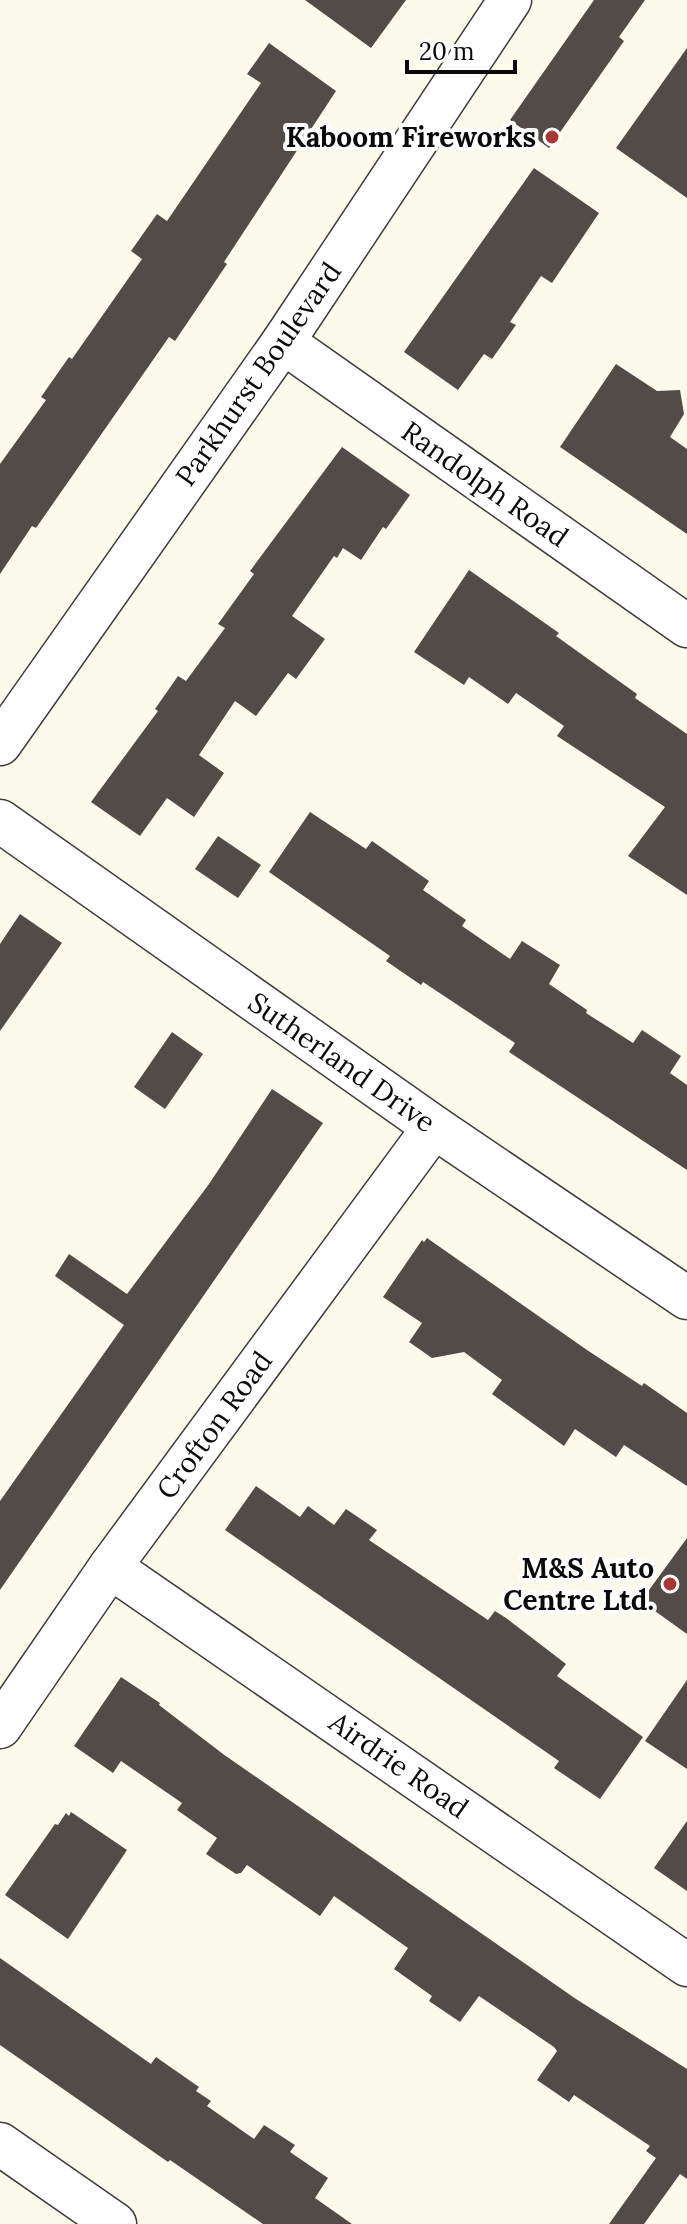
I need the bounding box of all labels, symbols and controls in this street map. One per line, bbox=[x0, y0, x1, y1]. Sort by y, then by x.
scale bar bbox=[407, 24, 515, 74]
text: 20 m bbox=[419, 36, 475, 67]
place label: Kaboom Fireworks bbox=[286, 119, 536, 155]
marker: Kaboom Fireworks bbox=[543, 128, 561, 146]
street label: Parkhurst Boulevard bbox=[167, 255, 349, 493]
street label: Randolph Road bbox=[395, 413, 575, 555]
street label: Sutherland Drive bbox=[241, 984, 443, 1140]
street label: Crofton Road bbox=[148, 1344, 280, 1506]
place label: M&S Auto Centre Ltd. bbox=[503, 1550, 654, 1618]
marker: M&S Auto Centre Ltd. bbox=[661, 1575, 679, 1593]
street label: Airdrie Road bbox=[322, 1703, 475, 1826]

